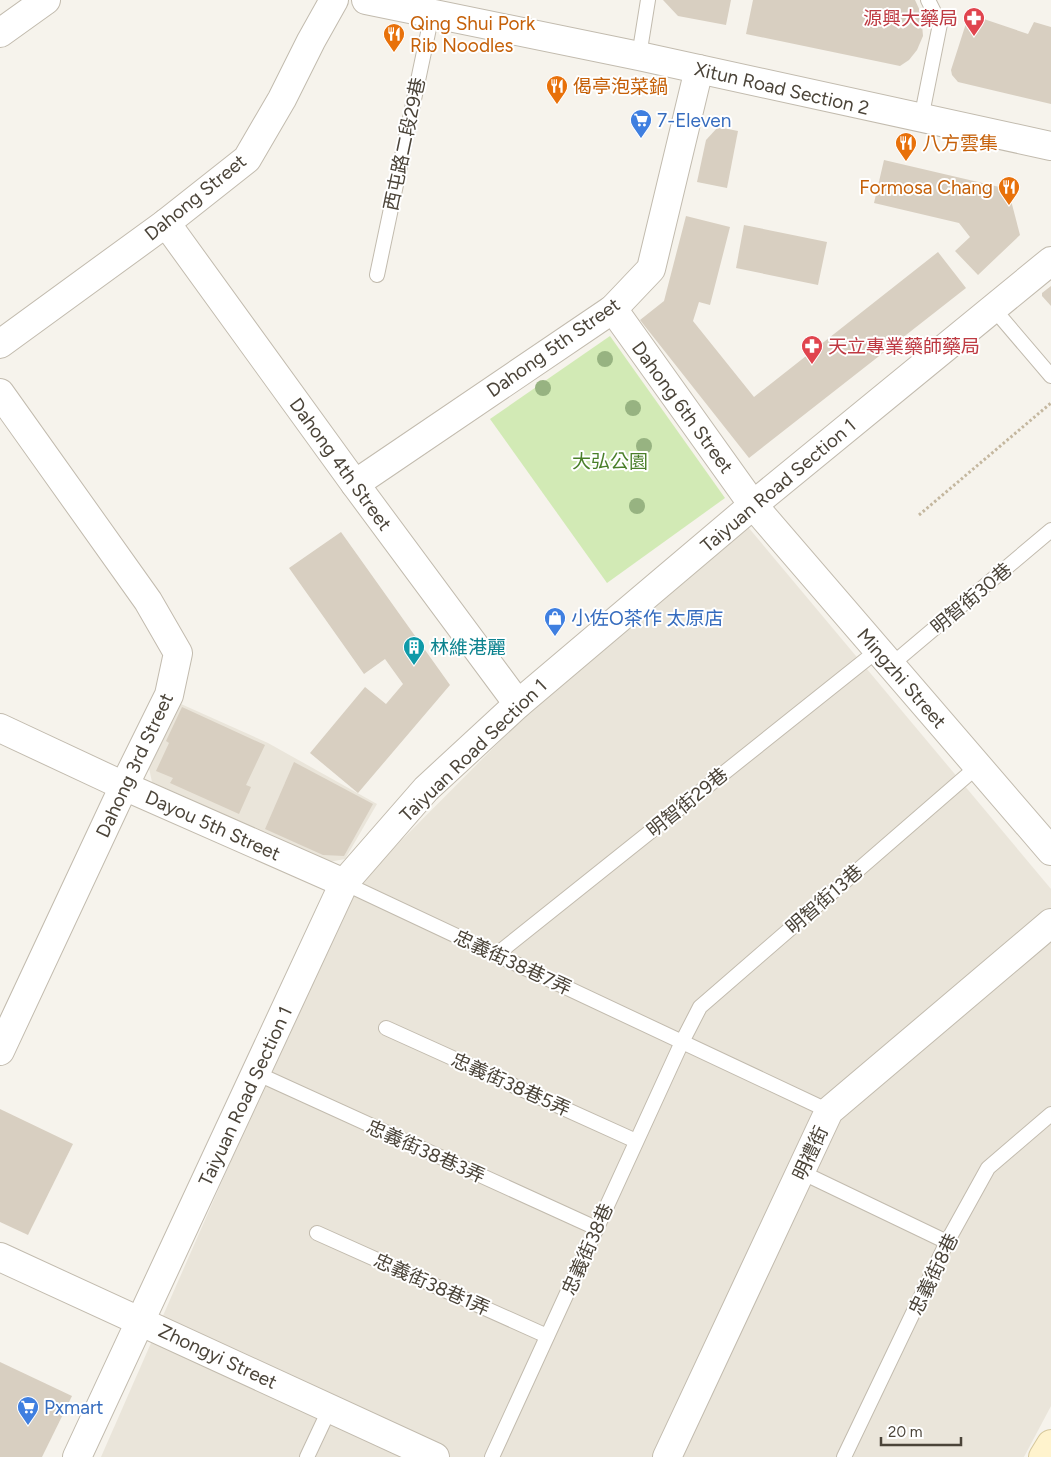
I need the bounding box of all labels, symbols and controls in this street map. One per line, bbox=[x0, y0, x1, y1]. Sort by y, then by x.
pharmacy icon: 源興大藥局 bbox=[962, 6, 986, 37]
place label: 源興大藥局 bbox=[863, 7, 958, 30]
place label: Qing Shui Pork Rib Noodles bbox=[410, 12, 536, 57]
restaurant icon: Qing Shui Pork Rib Noodles bbox=[382, 22, 406, 53]
street label: Xitun Road Section 2 bbox=[692, 57, 871, 120]
restaurant icon: 偈亭泡菜鍋 bbox=[545, 74, 569, 105]
street label: 西屯路二段29巷 bbox=[379, 75, 430, 213]
place label: 偈亭泡菜鍋 bbox=[573, 75, 668, 98]
supermarket icon: 7-Eleven bbox=[629, 108, 653, 139]
place label: 7-Eleven bbox=[657, 109, 731, 132]
restaurant icon: 八方雲集 bbox=[894, 131, 918, 162]
place label: 八方雲集 bbox=[922, 132, 998, 155]
street label: Dahong Street bbox=[140, 149, 251, 245]
restaurant icon: Formosa Chang bbox=[997, 175, 1021, 206]
place label: Formosa Chang bbox=[859, 176, 993, 199]
street label: Dahong 5th Street bbox=[482, 293, 624, 402]
pharmacy icon: 天立專業藥師藥局 bbox=[800, 334, 824, 365]
place label: 天立專業藥師藥局 bbox=[828, 335, 980, 358]
street label: Dahong 6th Street bbox=[627, 337, 738, 478]
street label: Dahong 4th Street bbox=[285, 393, 396, 535]
street label: Taiyuan Road Section 1 bbox=[696, 414, 861, 557]
park label: 大弘公園 bbox=[572, 450, 648, 473]
street label: 明智街30巷 bbox=[926, 558, 1016, 639]
shop icon: 小佐O茶作 太原店 bbox=[543, 606, 567, 637]
place label: 小佐O茶作 太原店 bbox=[571, 607, 723, 630]
street label: Mingzhi Street bbox=[852, 624, 951, 733]
building icon: 林維港麗 bbox=[402, 635, 426, 666]
place label: 林維港麗 bbox=[430, 636, 506, 659]
street label: Taiyuan Road Section 1 bbox=[395, 674, 552, 827]
street label: Dahong 3rd Street bbox=[91, 689, 178, 841]
street label: 明智街29巷 bbox=[642, 763, 732, 842]
street label: Dayou 5th Street bbox=[142, 785, 284, 866]
street label: 明智街13巷 bbox=[781, 860, 867, 939]
street label: 忠義街38巷7弄 bbox=[450, 925, 575, 1000]
street label: Taiyuan Road Section 1 bbox=[194, 1003, 297, 1190]
street label: 忠義街38巷5弄 bbox=[448, 1048, 574, 1121]
street label: 忠義街38巷3弄 bbox=[363, 1115, 489, 1188]
street label: 明禮街 bbox=[788, 1123, 833, 1184]
street label: 忠義街38巷 bbox=[557, 1200, 618, 1299]
street label: 忠義街8巷 bbox=[904, 1230, 963, 1319]
street label: 忠義街38巷1弄 bbox=[370, 1249, 494, 1320]
street label: Zhongyi Street bbox=[155, 1319, 281, 1394]
supermarket icon: Pxmart bbox=[16, 1395, 40, 1426]
place label: Pxmart bbox=[44, 1396, 104, 1419]
scale bar bbox=[881, 1414, 961, 1446]
text: 20 m bbox=[888, 1423, 922, 1441]

